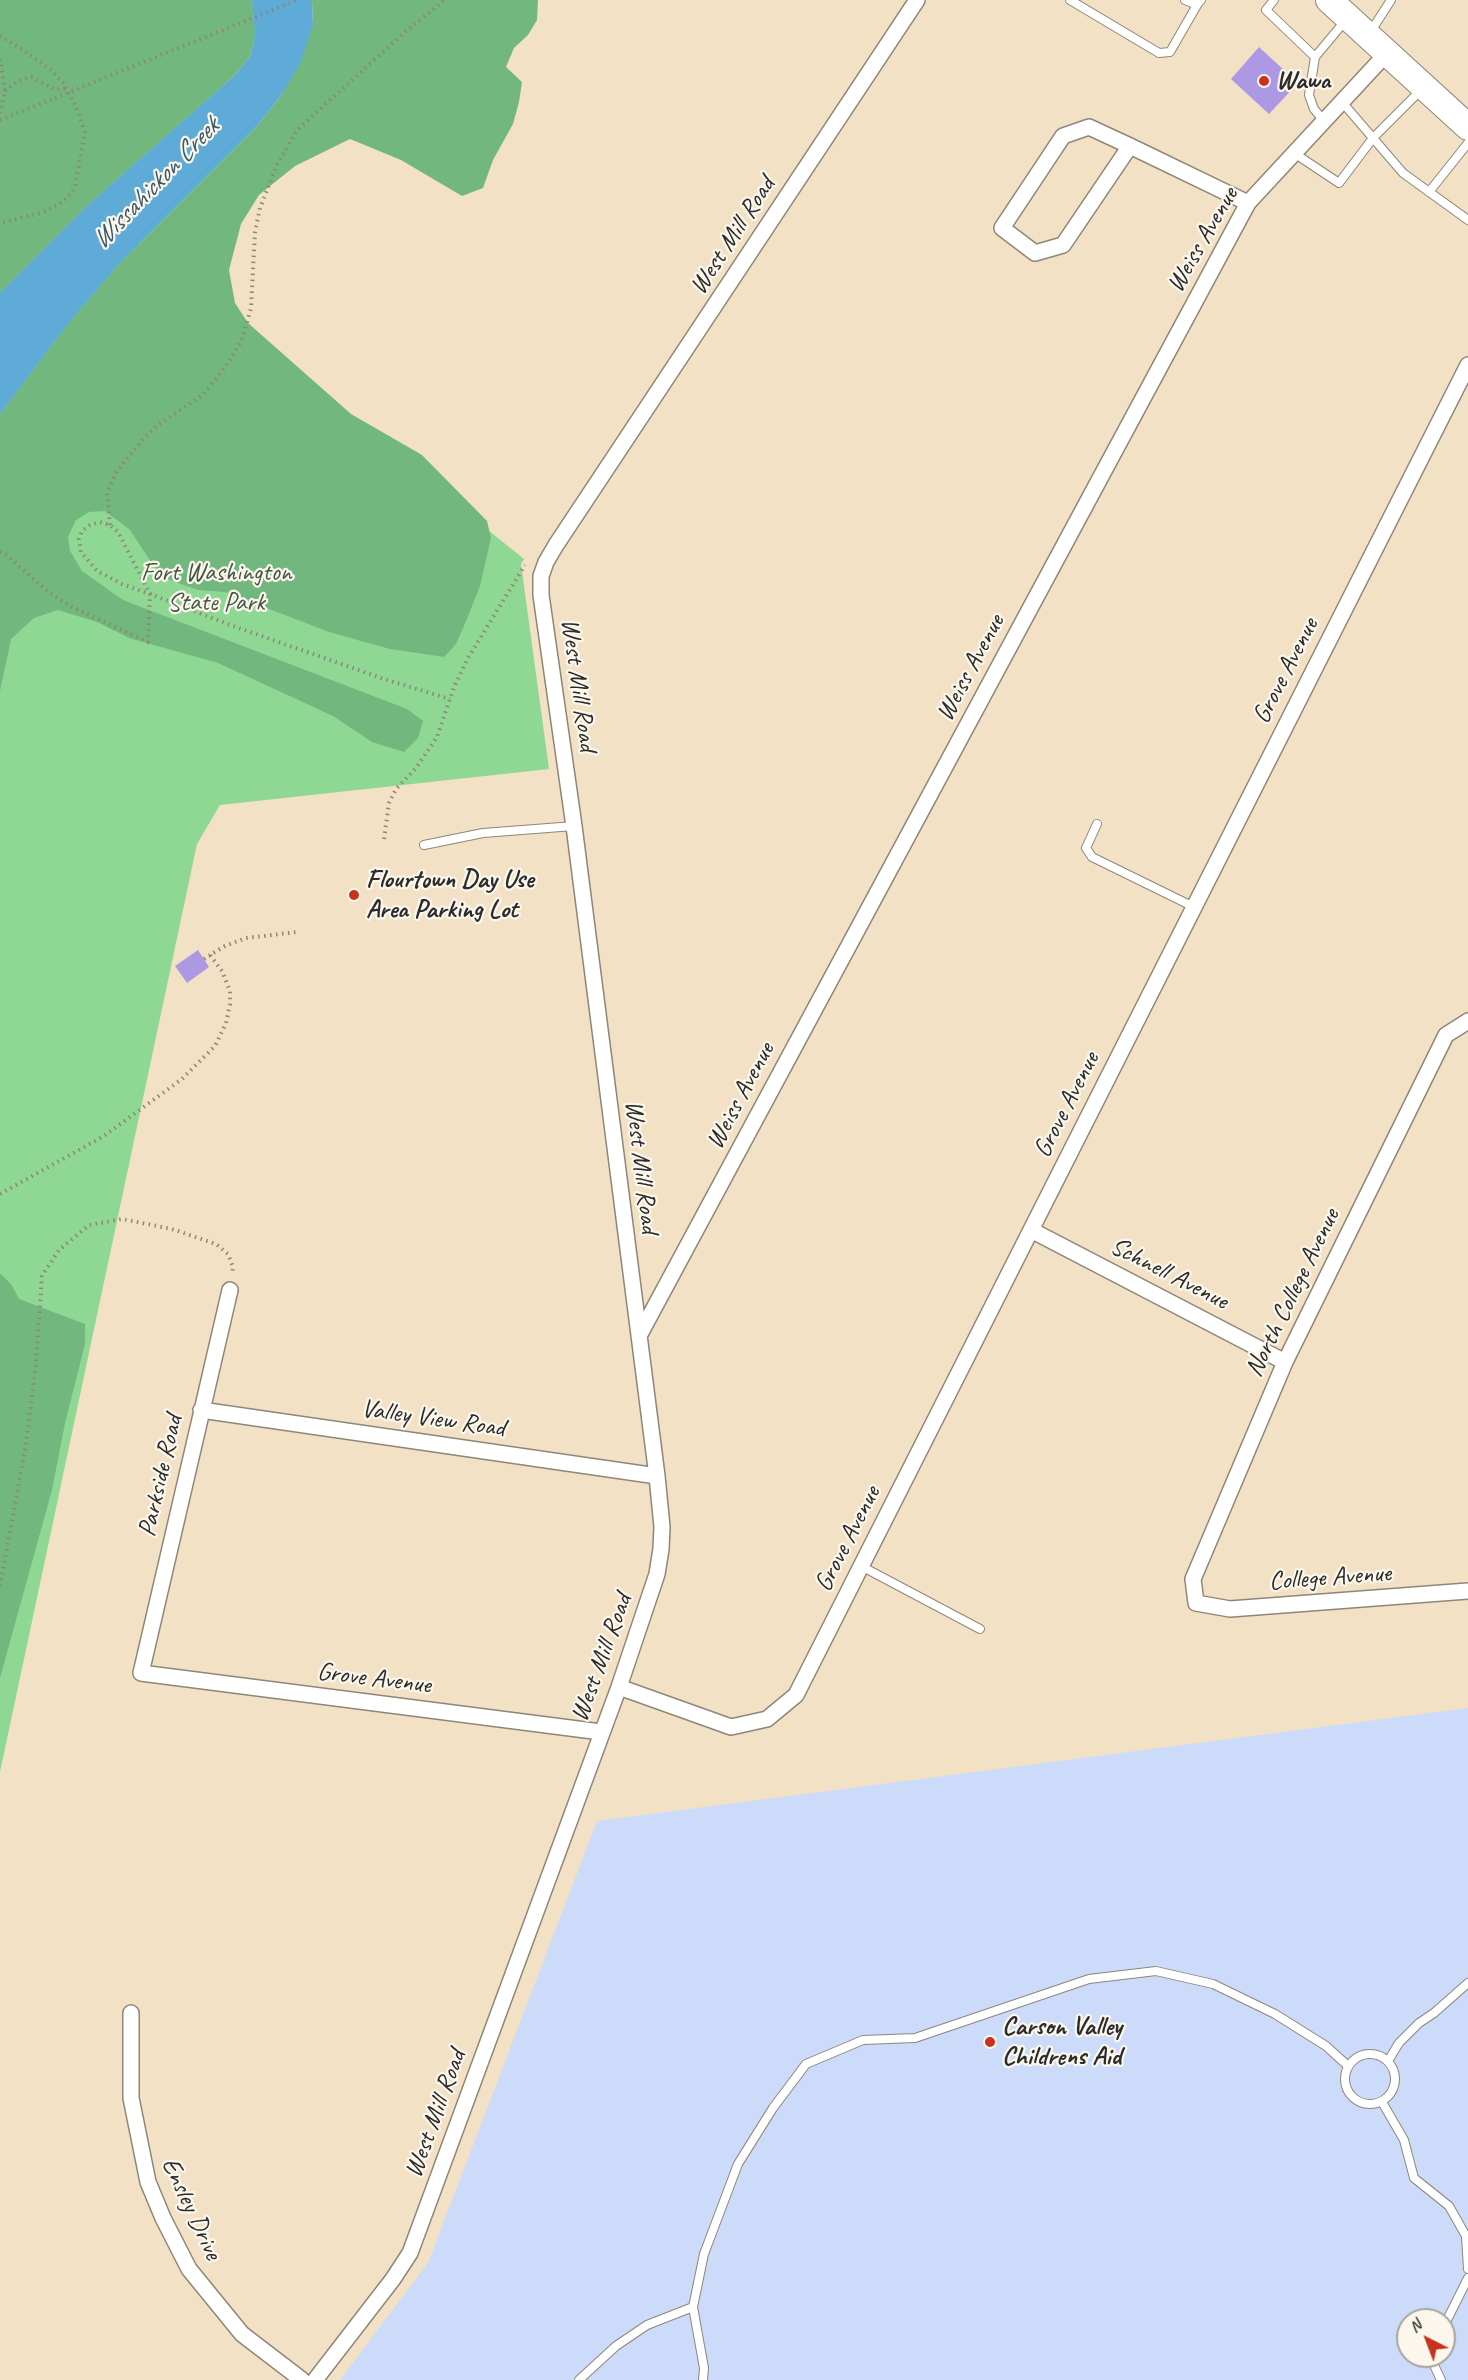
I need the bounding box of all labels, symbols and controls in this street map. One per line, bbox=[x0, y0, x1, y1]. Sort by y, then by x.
place label: Wawa bbox=[1276, 65, 1330, 97]
marker: Wawa bbox=[1257, 74, 1271, 88]
water label: Wissahickon Creek bbox=[86, 112, 226, 256]
street label: West Mill Road bbox=[684, 171, 782, 301]
street label: Weiss Avenue bbox=[1160, 182, 1246, 298]
park label: Fort Washington State Park bbox=[141, 557, 291, 618]
street label: Weiss Avenue bbox=[930, 609, 1012, 727]
street label: Grove Avenue bbox=[1246, 613, 1326, 729]
street label: West Mill Road bbox=[553, 617, 603, 753]
place label: Flourtown Day Use Area Parking Lot bbox=[366, 864, 533, 926]
marker: Flourtown Day Use Area Parking Lot bbox=[347, 888, 361, 902]
street label: Weiss Avenue bbox=[700, 1037, 782, 1155]
street label: Grove Avenue bbox=[1027, 1047, 1107, 1163]
street label: West Mill Road bbox=[617, 1099, 665, 1235]
street label: North College Avenue bbox=[1239, 1204, 1347, 1382]
street label: Schnell Avenue bbox=[1105, 1231, 1233, 1317]
street label: Valley View Road bbox=[359, 1393, 507, 1445]
street label: Parkside Road bbox=[132, 1412, 190, 1540]
street label: Grove Avenue bbox=[808, 1481, 888, 1597]
street label: College Avenue bbox=[1268, 1558, 1392, 1598]
street label: West Mill Road bbox=[564, 1590, 640, 1726]
street label: Grove Avenue bbox=[315, 1657, 433, 1701]
place label: Carson Valley Childrens Aid bbox=[1002, 2011, 1122, 2072]
marker: Carson Valley Childrens Aid bbox=[983, 2035, 997, 2049]
street label: West Mill Road bbox=[398, 2046, 474, 2182]
street label: Ensley Drive bbox=[154, 2153, 228, 2265]
north arrow bbox=[1396, 2308, 1456, 2368]
text: N bbox=[1405, 2315, 1426, 2337]

